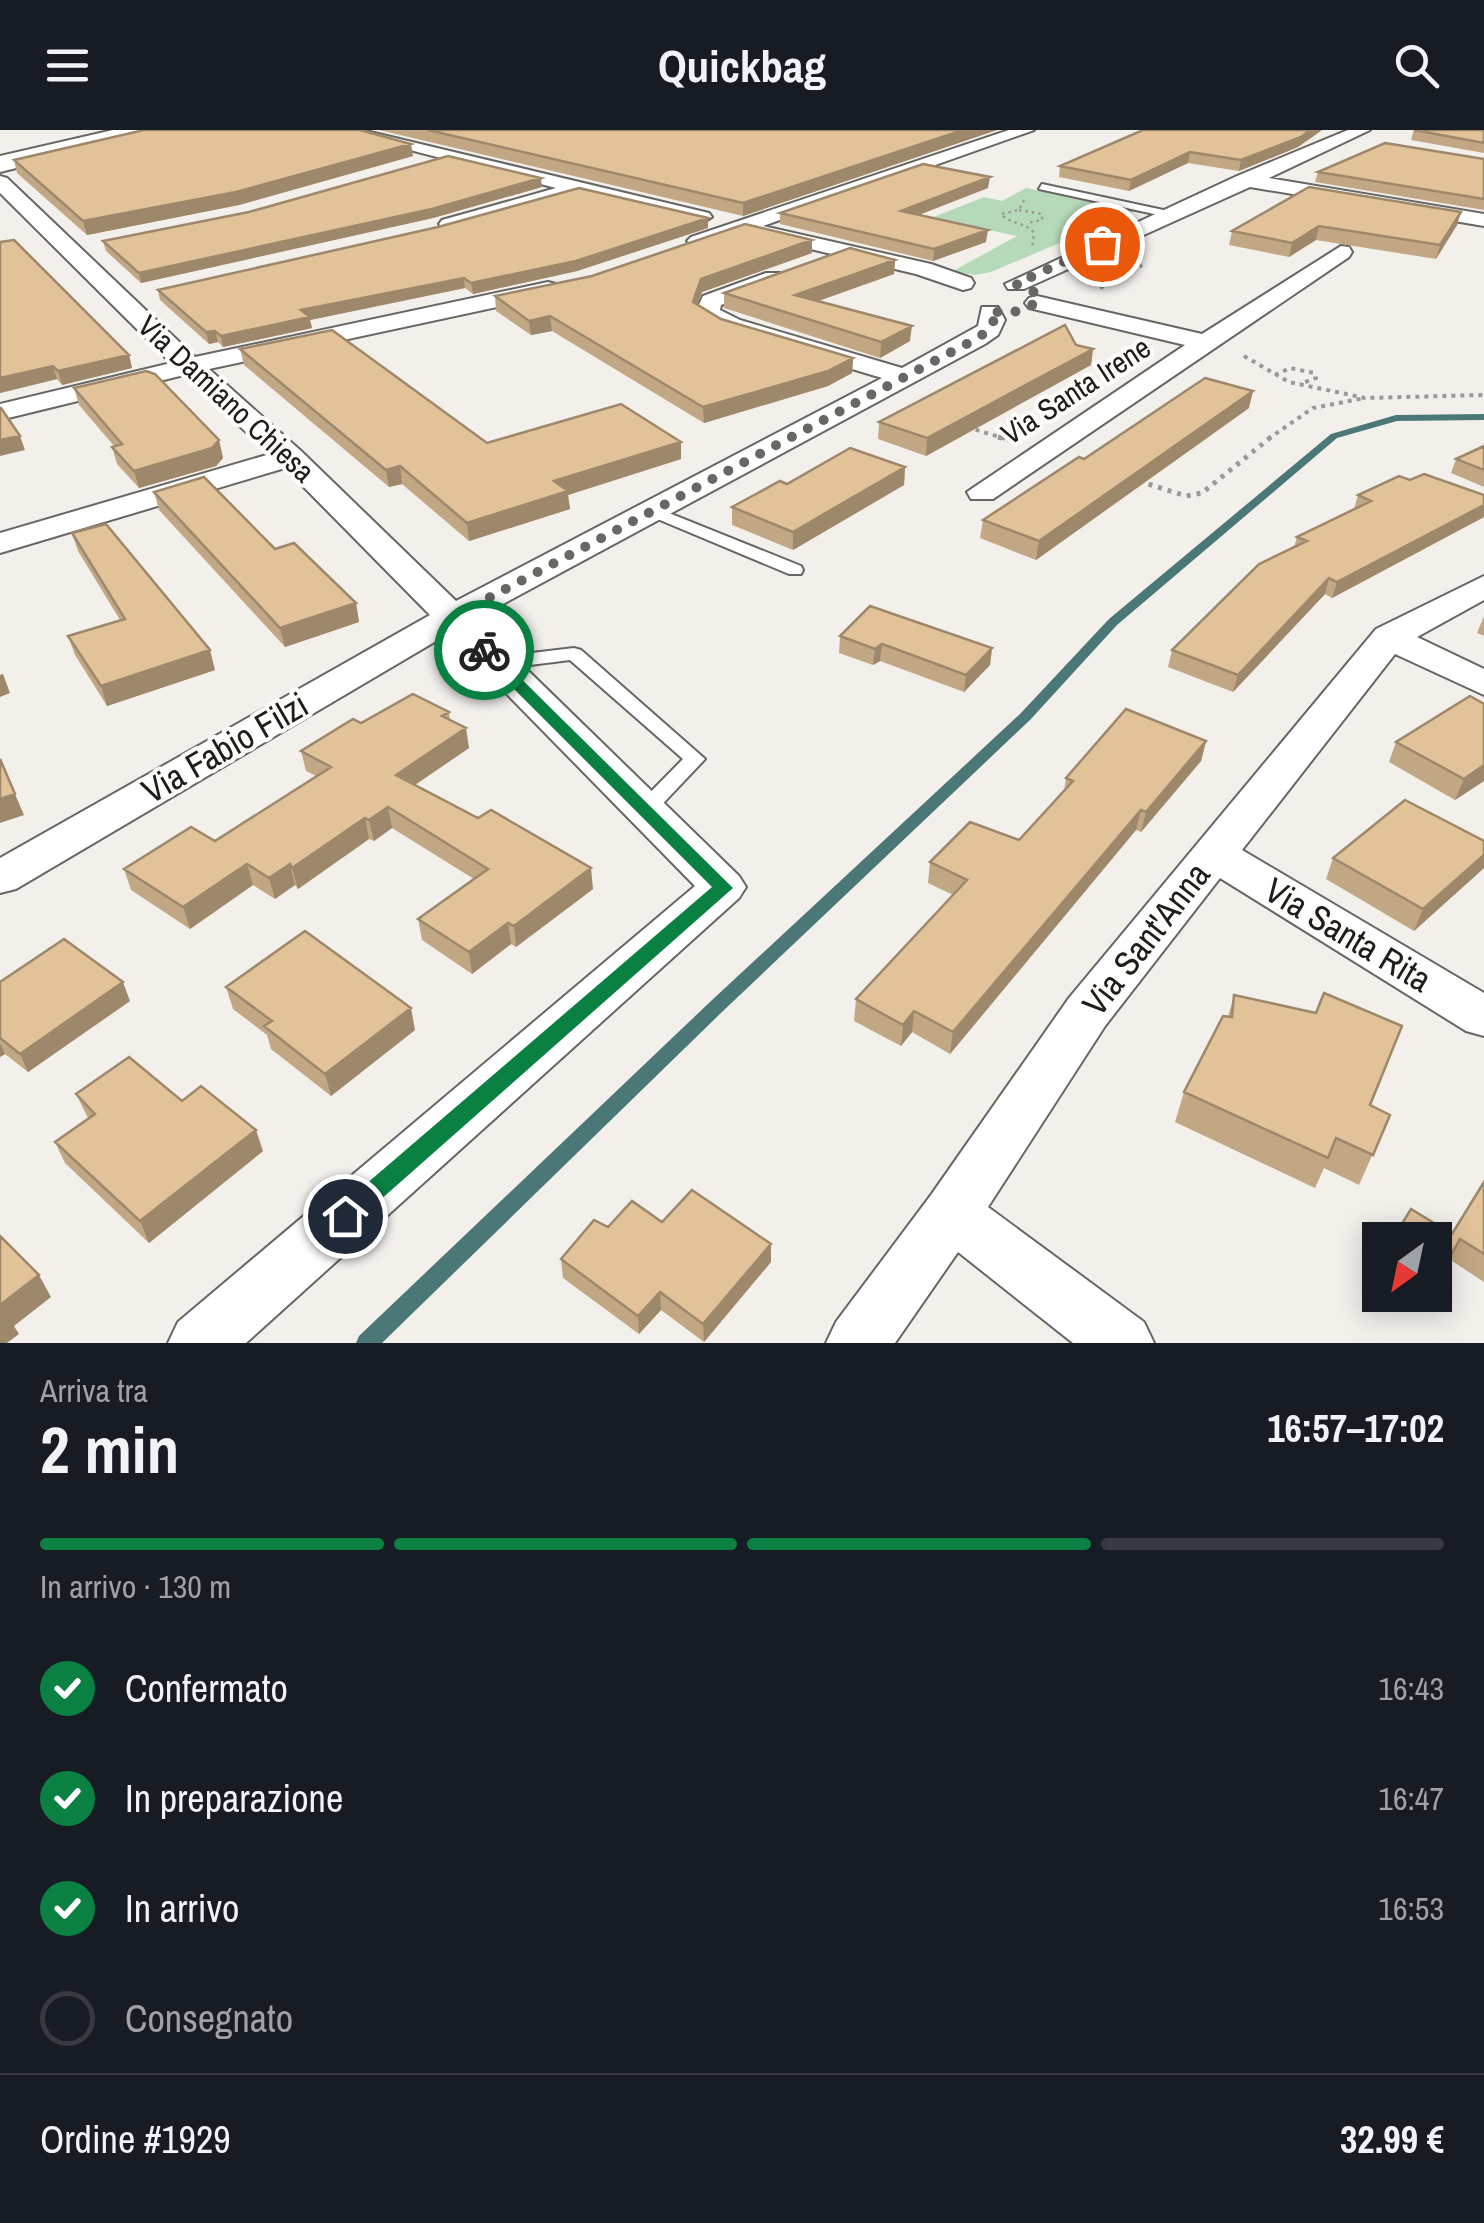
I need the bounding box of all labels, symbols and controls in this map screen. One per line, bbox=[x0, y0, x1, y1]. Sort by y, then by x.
text: Quickbag bbox=[658, 35, 826, 96]
icon: menu bbox=[40, 38, 95, 93]
icon: search bbox=[1389, 38, 1444, 93]
pin bbox=[1060, 202, 1145, 287]
icon: bag bbox=[1075, 217, 1130, 272]
street label: Via Damiano Chiesa bbox=[130, 306, 324, 491]
street label: Via Santa Irene bbox=[993, 327, 1158, 453]
courier bbox=[434, 600, 534, 700]
icon: bike bbox=[457, 623, 512, 678]
street label: Via Fabio Filzi bbox=[133, 681, 317, 814]
street label: Via Sant'Anna bbox=[1071, 852, 1220, 1025]
street label: Via Santa Rita bbox=[1256, 866, 1440, 1003]
pin bbox=[303, 1174, 388, 1259]
icon: home bbox=[318, 1189, 373, 1244]
north arrow bbox=[1362, 1222, 1452, 1312]
map controls bbox=[1362, 1222, 1452, 1312]
text: Arriva tra bbox=[40, 1369, 148, 1412]
text: 16:57–17:02 bbox=[1267, 1403, 1444, 1454]
text: 2 min bbox=[40, 1406, 179, 1493]
text: In arrivo · 130 m bbox=[40, 1565, 231, 1608]
icon: check bbox=[40, 1661, 95, 1716]
text: Confermato bbox=[125, 1663, 288, 1714]
text: 16:43 bbox=[1378, 1667, 1444, 1710]
icon: check bbox=[40, 1771, 95, 1826]
text: In preparazione bbox=[125, 1773, 343, 1824]
text: 16:47 bbox=[1378, 1777, 1444, 1820]
icon: check bbox=[40, 1881, 95, 1936]
text: In arrivo bbox=[125, 1883, 239, 1934]
text: 16:53 bbox=[1378, 1887, 1444, 1930]
text: Consegnato bbox=[125, 1993, 293, 2044]
text: Ordine #1929 bbox=[40, 2114, 231, 2165]
text: 32.99 € bbox=[1340, 2114, 1444, 2165]

